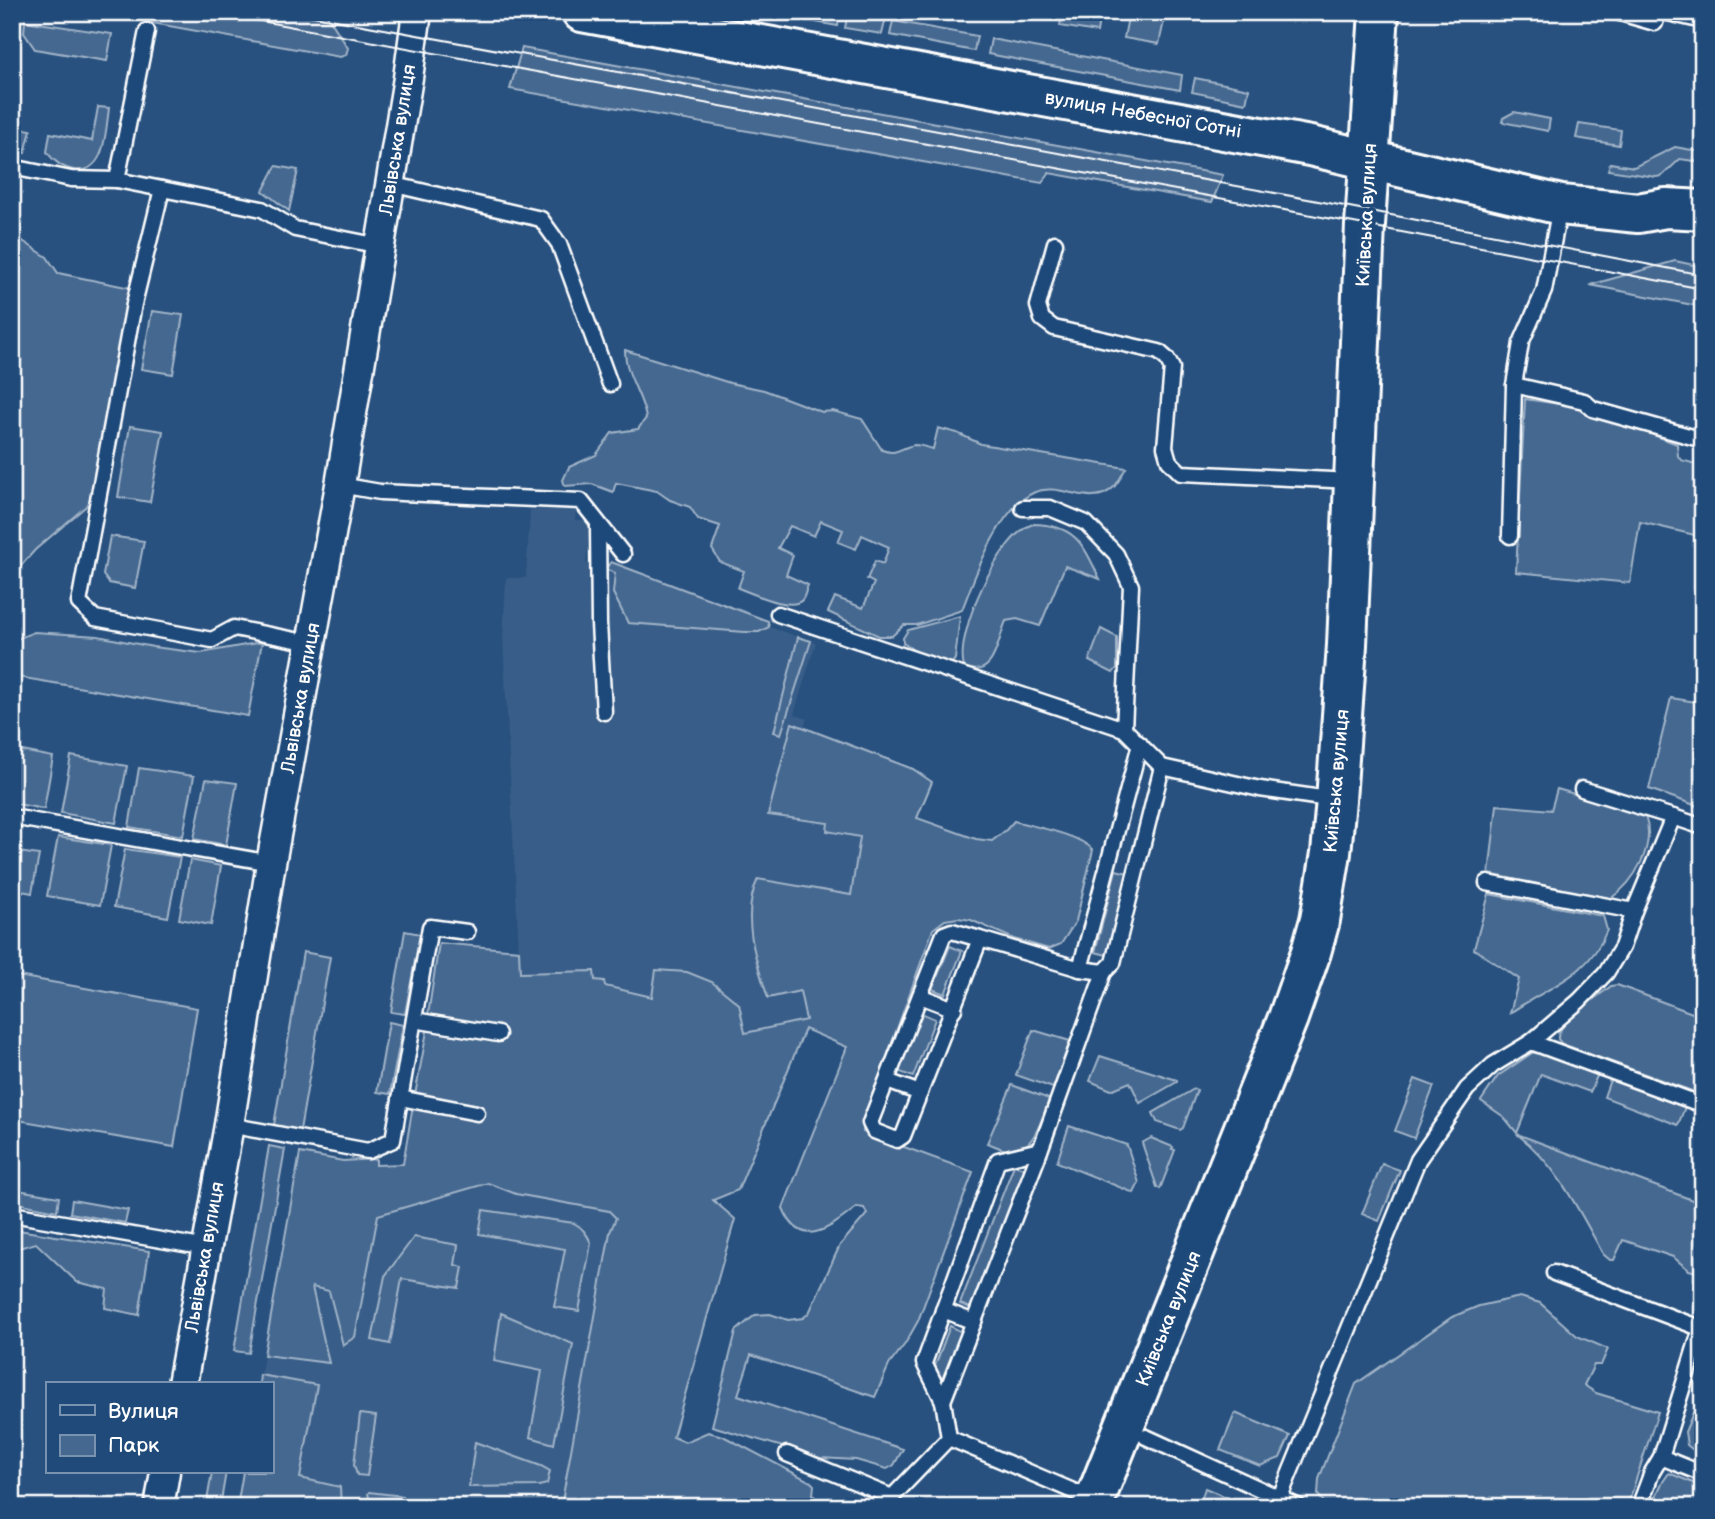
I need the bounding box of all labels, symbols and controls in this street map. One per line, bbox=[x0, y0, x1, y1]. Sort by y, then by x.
street label: Львівська вулиця bbox=[375, 63, 421, 218]
street label: вулиця Небесної Сотні bbox=[1043, 86, 1243, 144]
street label: Київська вулиця bbox=[1352, 142, 1382, 288]
street label: Львівська вулиця bbox=[276, 621, 326, 776]
street label: Київська вулиця bbox=[1319, 708, 1355, 854]
street label: Львівська вулиця bbox=[180, 1180, 230, 1335]
street label: Київська вулиця bbox=[1131, 1248, 1207, 1390]
legend bbox=[46, 1382, 273, 1474]
text: Вулиця bbox=[108, 1399, 179, 1424]
text: Парк bbox=[108, 1433, 159, 1458]

